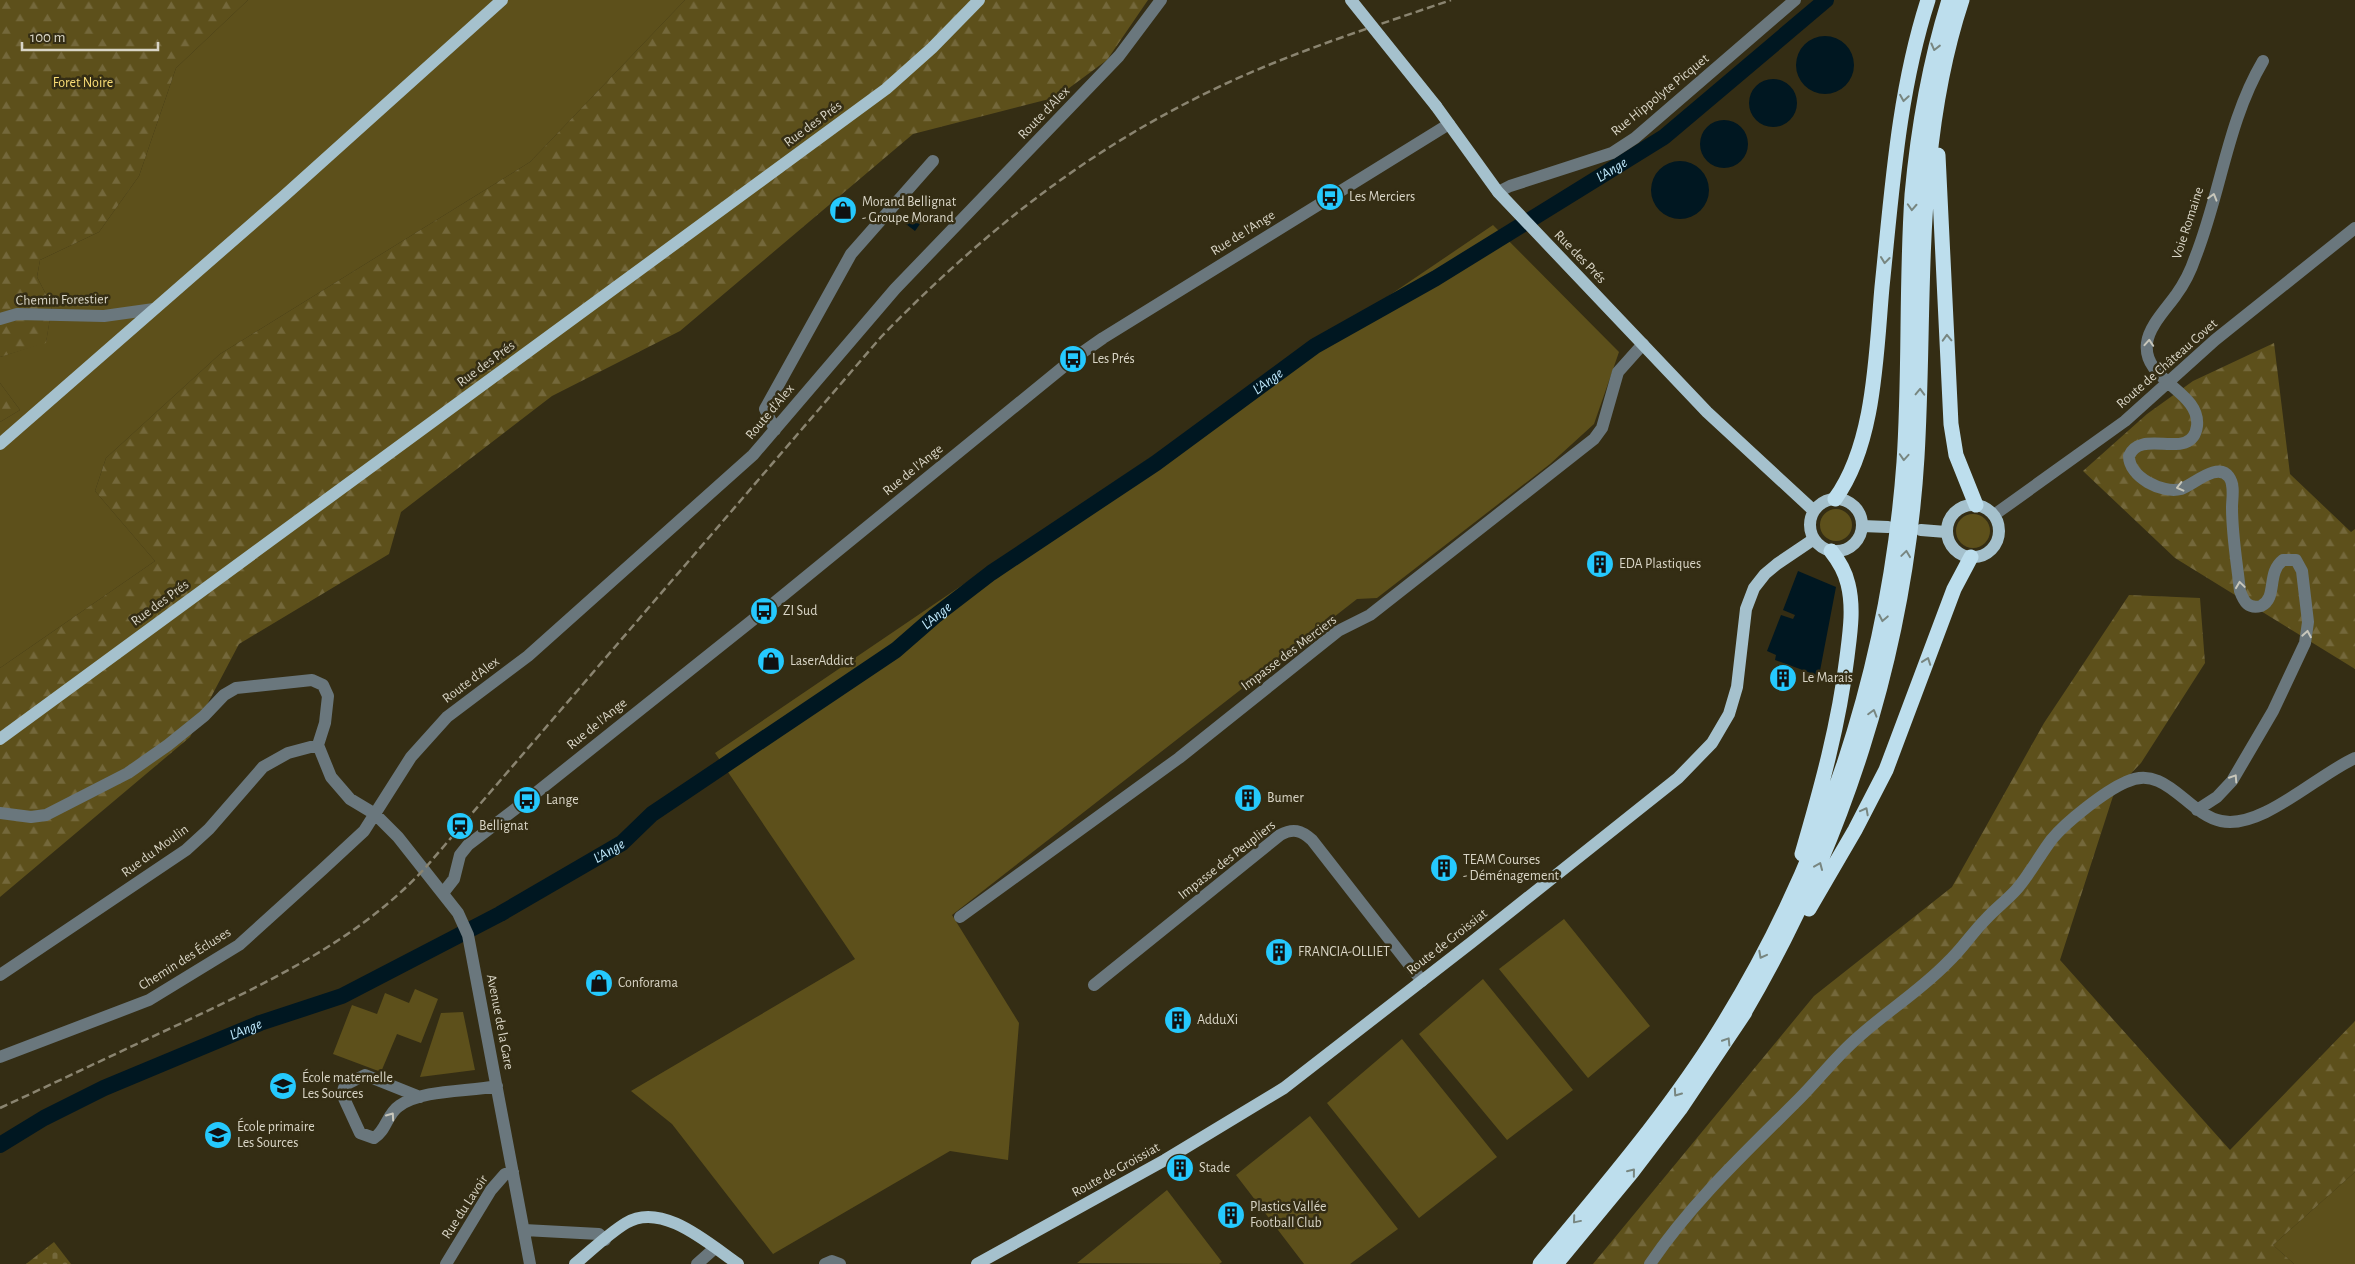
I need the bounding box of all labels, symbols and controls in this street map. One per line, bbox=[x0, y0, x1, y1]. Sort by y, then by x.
scale bar bbox=[22, 20, 159, 52]
text: 100 m bbox=[30, 30, 65, 45]
one-way arrow bbox=[1930, 42, 1941, 51]
street label: Rue Hippolyte Picquet bbox=[1609, 51, 1712, 139]
park label: Foret Noire bbox=[53, 76, 113, 90]
street label: Route d'Alex bbox=[1016, 84, 1072, 142]
one-way arrow bbox=[1900, 94, 1910, 103]
street label: Rue des Prés bbox=[781, 98, 845, 150]
water label: L'Ange bbox=[1593, 154, 1630, 185]
bus stop icon: Les Merciers bbox=[1315, 182, 1345, 212]
street label: Voie Romaine bbox=[2170, 185, 2206, 261]
place label: Les Merciers bbox=[1349, 190, 1415, 204]
one-way arrow bbox=[2208, 193, 2218, 201]
shop icon: Morand Bellignat - Groupe Morand bbox=[828, 195, 858, 225]
place label: Morand Bellignat - Groupe Morand bbox=[862, 195, 957, 225]
one-way arrow bbox=[1906, 204, 1917, 212]
street label: Rue de l'Ange bbox=[1208, 208, 1278, 258]
street label: Rue des Prés bbox=[1551, 228, 1609, 286]
one-way arrow bbox=[1880, 256, 1891, 264]
street label: Chemin Forestier bbox=[16, 292, 109, 308]
street label: Route de Château Covet bbox=[2114, 316, 2220, 411]
one-way arrow bbox=[1942, 334, 1952, 342]
street label: Rue des Prés bbox=[454, 338, 518, 390]
one-way arrow bbox=[2143, 339, 2154, 347]
bus stop icon: Les Prés bbox=[1058, 344, 1088, 374]
place label: Les Prés bbox=[1092, 352, 1135, 366]
water label: L'Ange bbox=[1250, 365, 1286, 397]
street label: Route d'Alex bbox=[743, 382, 797, 442]
one-way arrow bbox=[1914, 388, 1925, 396]
street label: Rue de l'Ange bbox=[880, 442, 946, 498]
one-way arrow bbox=[1899, 453, 1910, 461]
one-way arrow bbox=[2176, 481, 2185, 492]
building icon: EDA Plastiques bbox=[1585, 549, 1615, 579]
one-way arrow bbox=[1901, 550, 1911, 558]
place label: EDA Plastiques bbox=[1619, 557, 1701, 571]
street label: Rue des Prés bbox=[128, 577, 192, 629]
one-way arrow bbox=[2235, 581, 2246, 589]
bus stop icon: ZI Sud bbox=[749, 596, 779, 626]
water label: L'Ange bbox=[918, 599, 954, 632]
place label: ZI Sud bbox=[783, 604, 817, 618]
street label: Impasse des Merciers bbox=[1239, 613, 1339, 693]
one-way arrow bbox=[1878, 614, 1888, 623]
one-way arrow bbox=[2301, 629, 2311, 638]
shop icon: LaserAddict bbox=[756, 646, 786, 676]
street label: Route d'Alex bbox=[440, 654, 502, 706]
place label: LaserAddict bbox=[790, 654, 854, 668]
one-way arrow bbox=[1921, 657, 1931, 666]
building icon: Le Marais bbox=[1768, 663, 1798, 693]
place label: Le Marais bbox=[1802, 671, 1853, 685]
street label: Rue de l'Ange bbox=[564, 696, 630, 752]
one-way arrow bbox=[1867, 708, 1878, 717]
one-way arrow bbox=[2227, 775, 2237, 784]
building icon: Bumer bbox=[1233, 783, 1263, 813]
bus stop icon: Lange bbox=[512, 785, 542, 815]
place label: Bumer bbox=[1267, 791, 1304, 805]
place label: Lange bbox=[546, 793, 579, 807]
one-way arrow bbox=[1859, 808, 1869, 817]
station icon: Bellignat bbox=[445, 811, 475, 841]
street label: Impasse des Peupliers bbox=[1176, 818, 1278, 902]
place label: Bellignat bbox=[479, 819, 529, 833]
street label: Rue du Moulin bbox=[119, 822, 191, 880]
water label: L'Ange bbox=[591, 836, 627, 866]
building icon: TEAM Courses - Déménagement bbox=[1429, 853, 1459, 883]
place label: TEAM Courses - Déménagement bbox=[1463, 853, 1560, 883]
one-way arrow bbox=[1813, 862, 1824, 871]
street label: Route de Groissiat bbox=[1404, 906, 1490, 978]
street label: Chemin des Écluses bbox=[135, 923, 233, 993]
building icon: FRANCIA-OLLIET bbox=[1264, 937, 1294, 967]
place label: FRANCIA-OLLIET bbox=[1298, 945, 1390, 959]
one-way arrow bbox=[1759, 950, 1769, 959]
shop icon: Conforama bbox=[584, 968, 614, 998]
street label: Avenue de la Gare bbox=[484, 973, 516, 1071]
place label: Conforama bbox=[618, 976, 678, 990]
building icon: AdduXi bbox=[1163, 1005, 1193, 1035]
place label: AdduXi bbox=[1197, 1013, 1238, 1027]
water label: L'Ange bbox=[227, 1016, 264, 1042]
one-way arrow bbox=[1720, 1037, 1730, 1046]
place label: École maternelle Les Sources bbox=[302, 1068, 393, 1101]
school or university icon: École maternelle Les Sources bbox=[268, 1071, 298, 1101]
one-way arrow bbox=[1674, 1087, 1683, 1097]
one-way arrow bbox=[384, 1112, 394, 1121]
place label: École primaire Les Sources bbox=[237, 1117, 315, 1150]
school or university icon: École primaire Les Sources bbox=[203, 1120, 233, 1150]
street label: Route de Groissiat bbox=[1070, 1140, 1163, 1200]
building icon: Stade bbox=[1165, 1153, 1195, 1183]
place label: Stade bbox=[1199, 1161, 1230, 1175]
one-way arrow bbox=[1626, 1169, 1635, 1178]
street label: Rue du Lavoir bbox=[439, 1172, 491, 1241]
building icon: Plastics Vallée Football Club bbox=[1216, 1200, 1246, 1230]
place label: Plastics Vallée Football Club bbox=[1250, 1200, 1327, 1230]
one-way arrow bbox=[1573, 1215, 1582, 1224]

